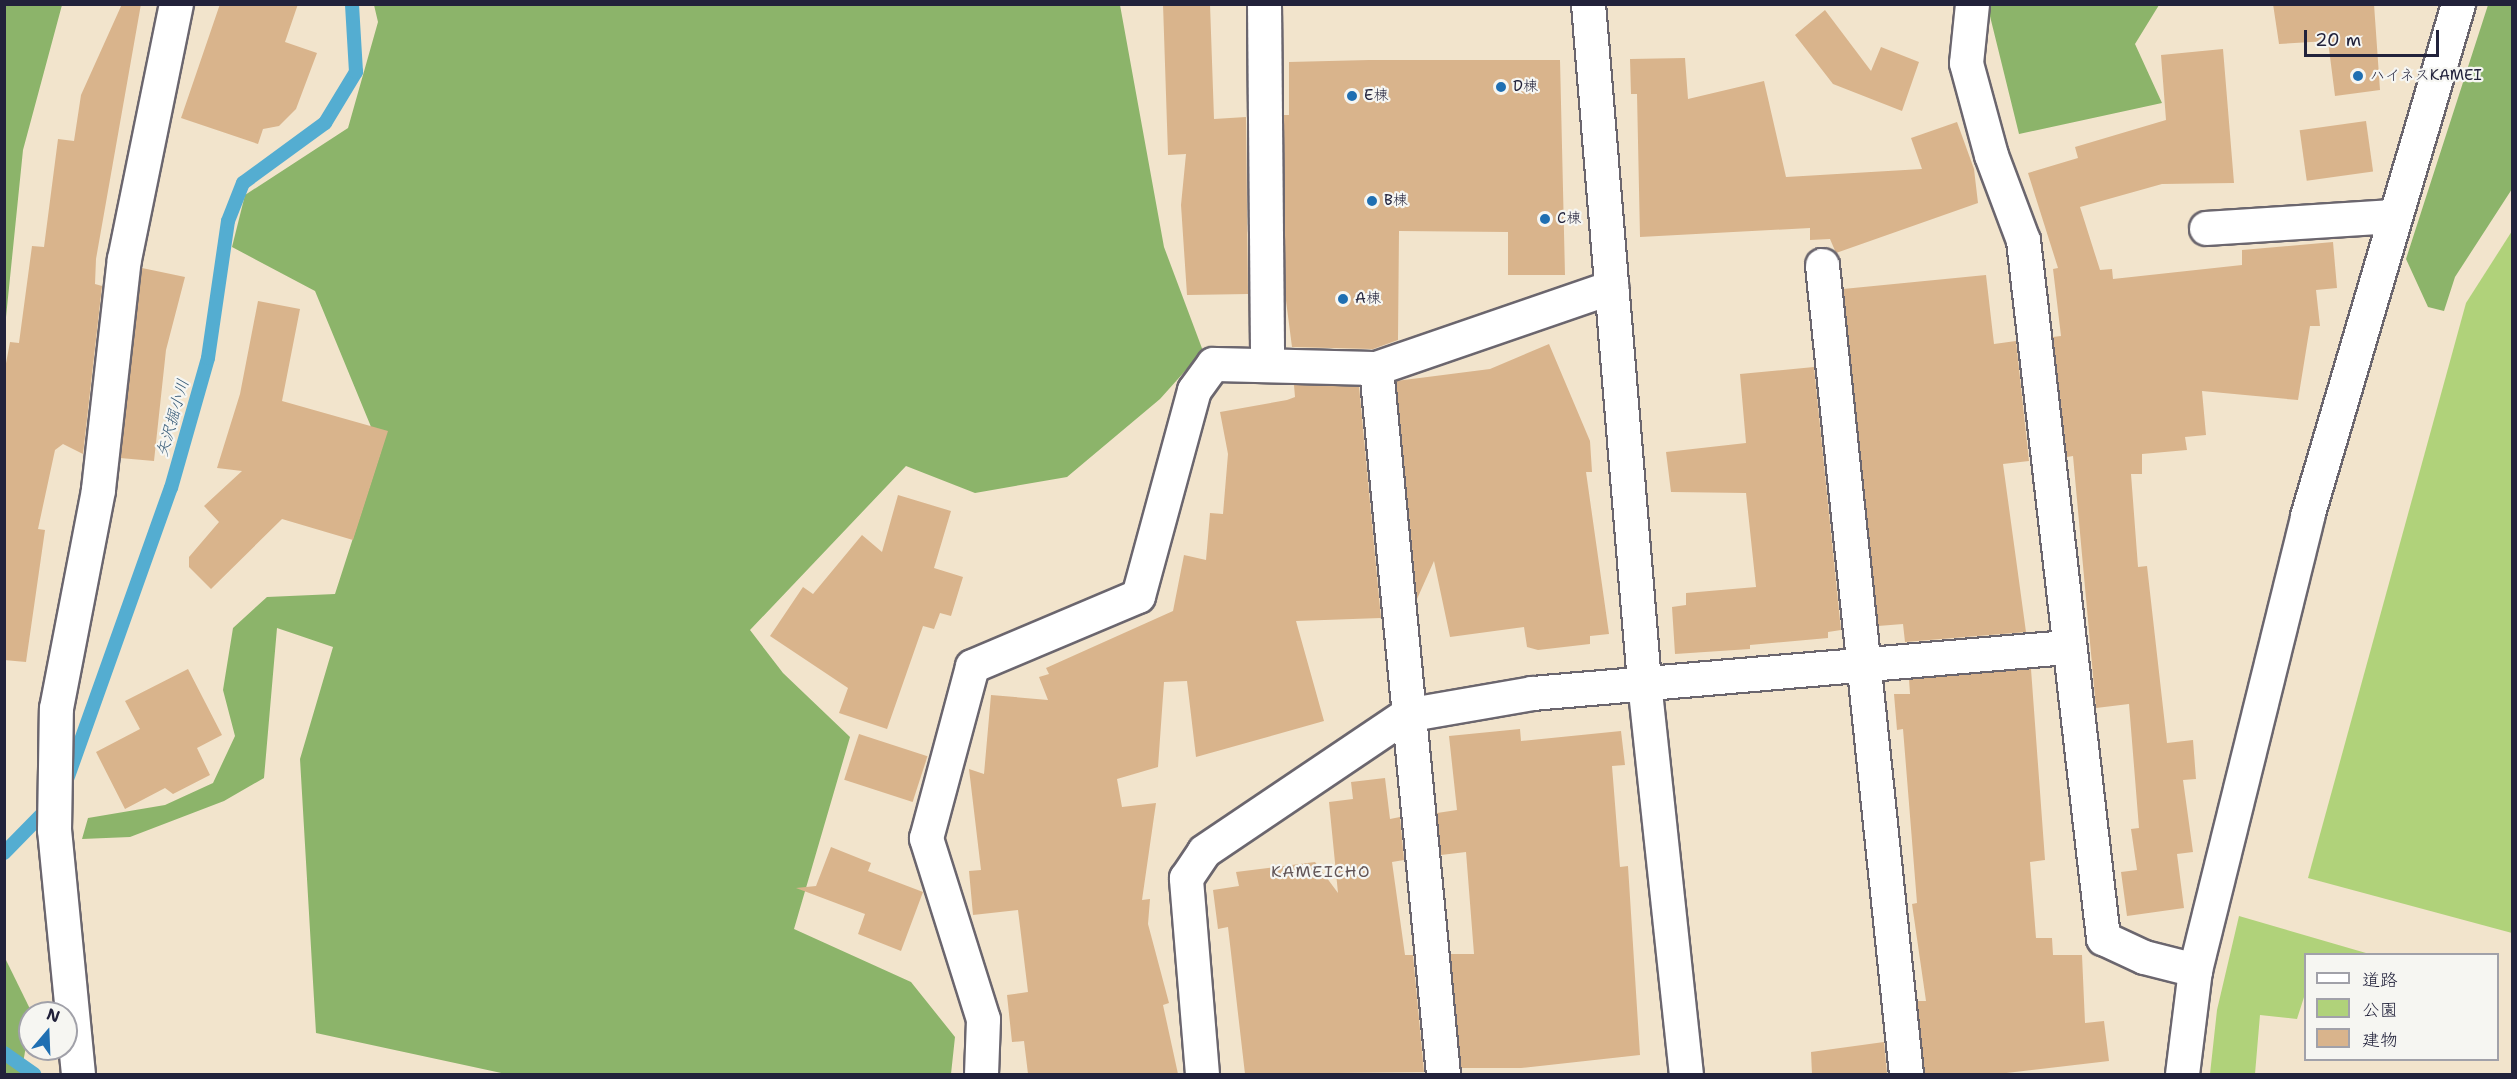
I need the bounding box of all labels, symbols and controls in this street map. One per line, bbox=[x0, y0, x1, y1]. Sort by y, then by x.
scale bar bbox=[2307, 18, 2442, 56]
text: 20 m bbox=[2315, 28, 2361, 52]
place label: ハイネスKAMEI bbox=[2370, 67, 2482, 85]
marker: ハイネスKAMEI bbox=[2351, 69, 2365, 83]
place label: D棟 bbox=[1513, 78, 1538, 96]
marker: D棟 bbox=[1494, 80, 1508, 94]
place label: E棟 bbox=[1364, 87, 1388, 105]
marker: E棟 bbox=[1345, 89, 1359, 103]
place label: B棟 bbox=[1384, 192, 1408, 210]
marker: B棟 bbox=[1365, 194, 1379, 208]
place label: C棟 bbox=[1557, 210, 1581, 228]
marker: C棟 bbox=[1538, 212, 1552, 226]
place label: A棟 bbox=[1355, 290, 1381, 308]
marker: A棟 bbox=[1336, 292, 1350, 306]
water label: 矢沢掘小川 bbox=[153, 377, 193, 459]
district label: KAMEICHO bbox=[1271, 862, 1371, 882]
legend bbox=[2304, 953, 2499, 1061]
text: 道路 bbox=[2362, 968, 2398, 992]
text: 公園 bbox=[2362, 998, 2398, 1022]
north arrow bbox=[18, 1001, 78, 1061]
text: N bbox=[44, 1003, 63, 1027]
text: 建物 bbox=[2362, 1028, 2398, 1052]

